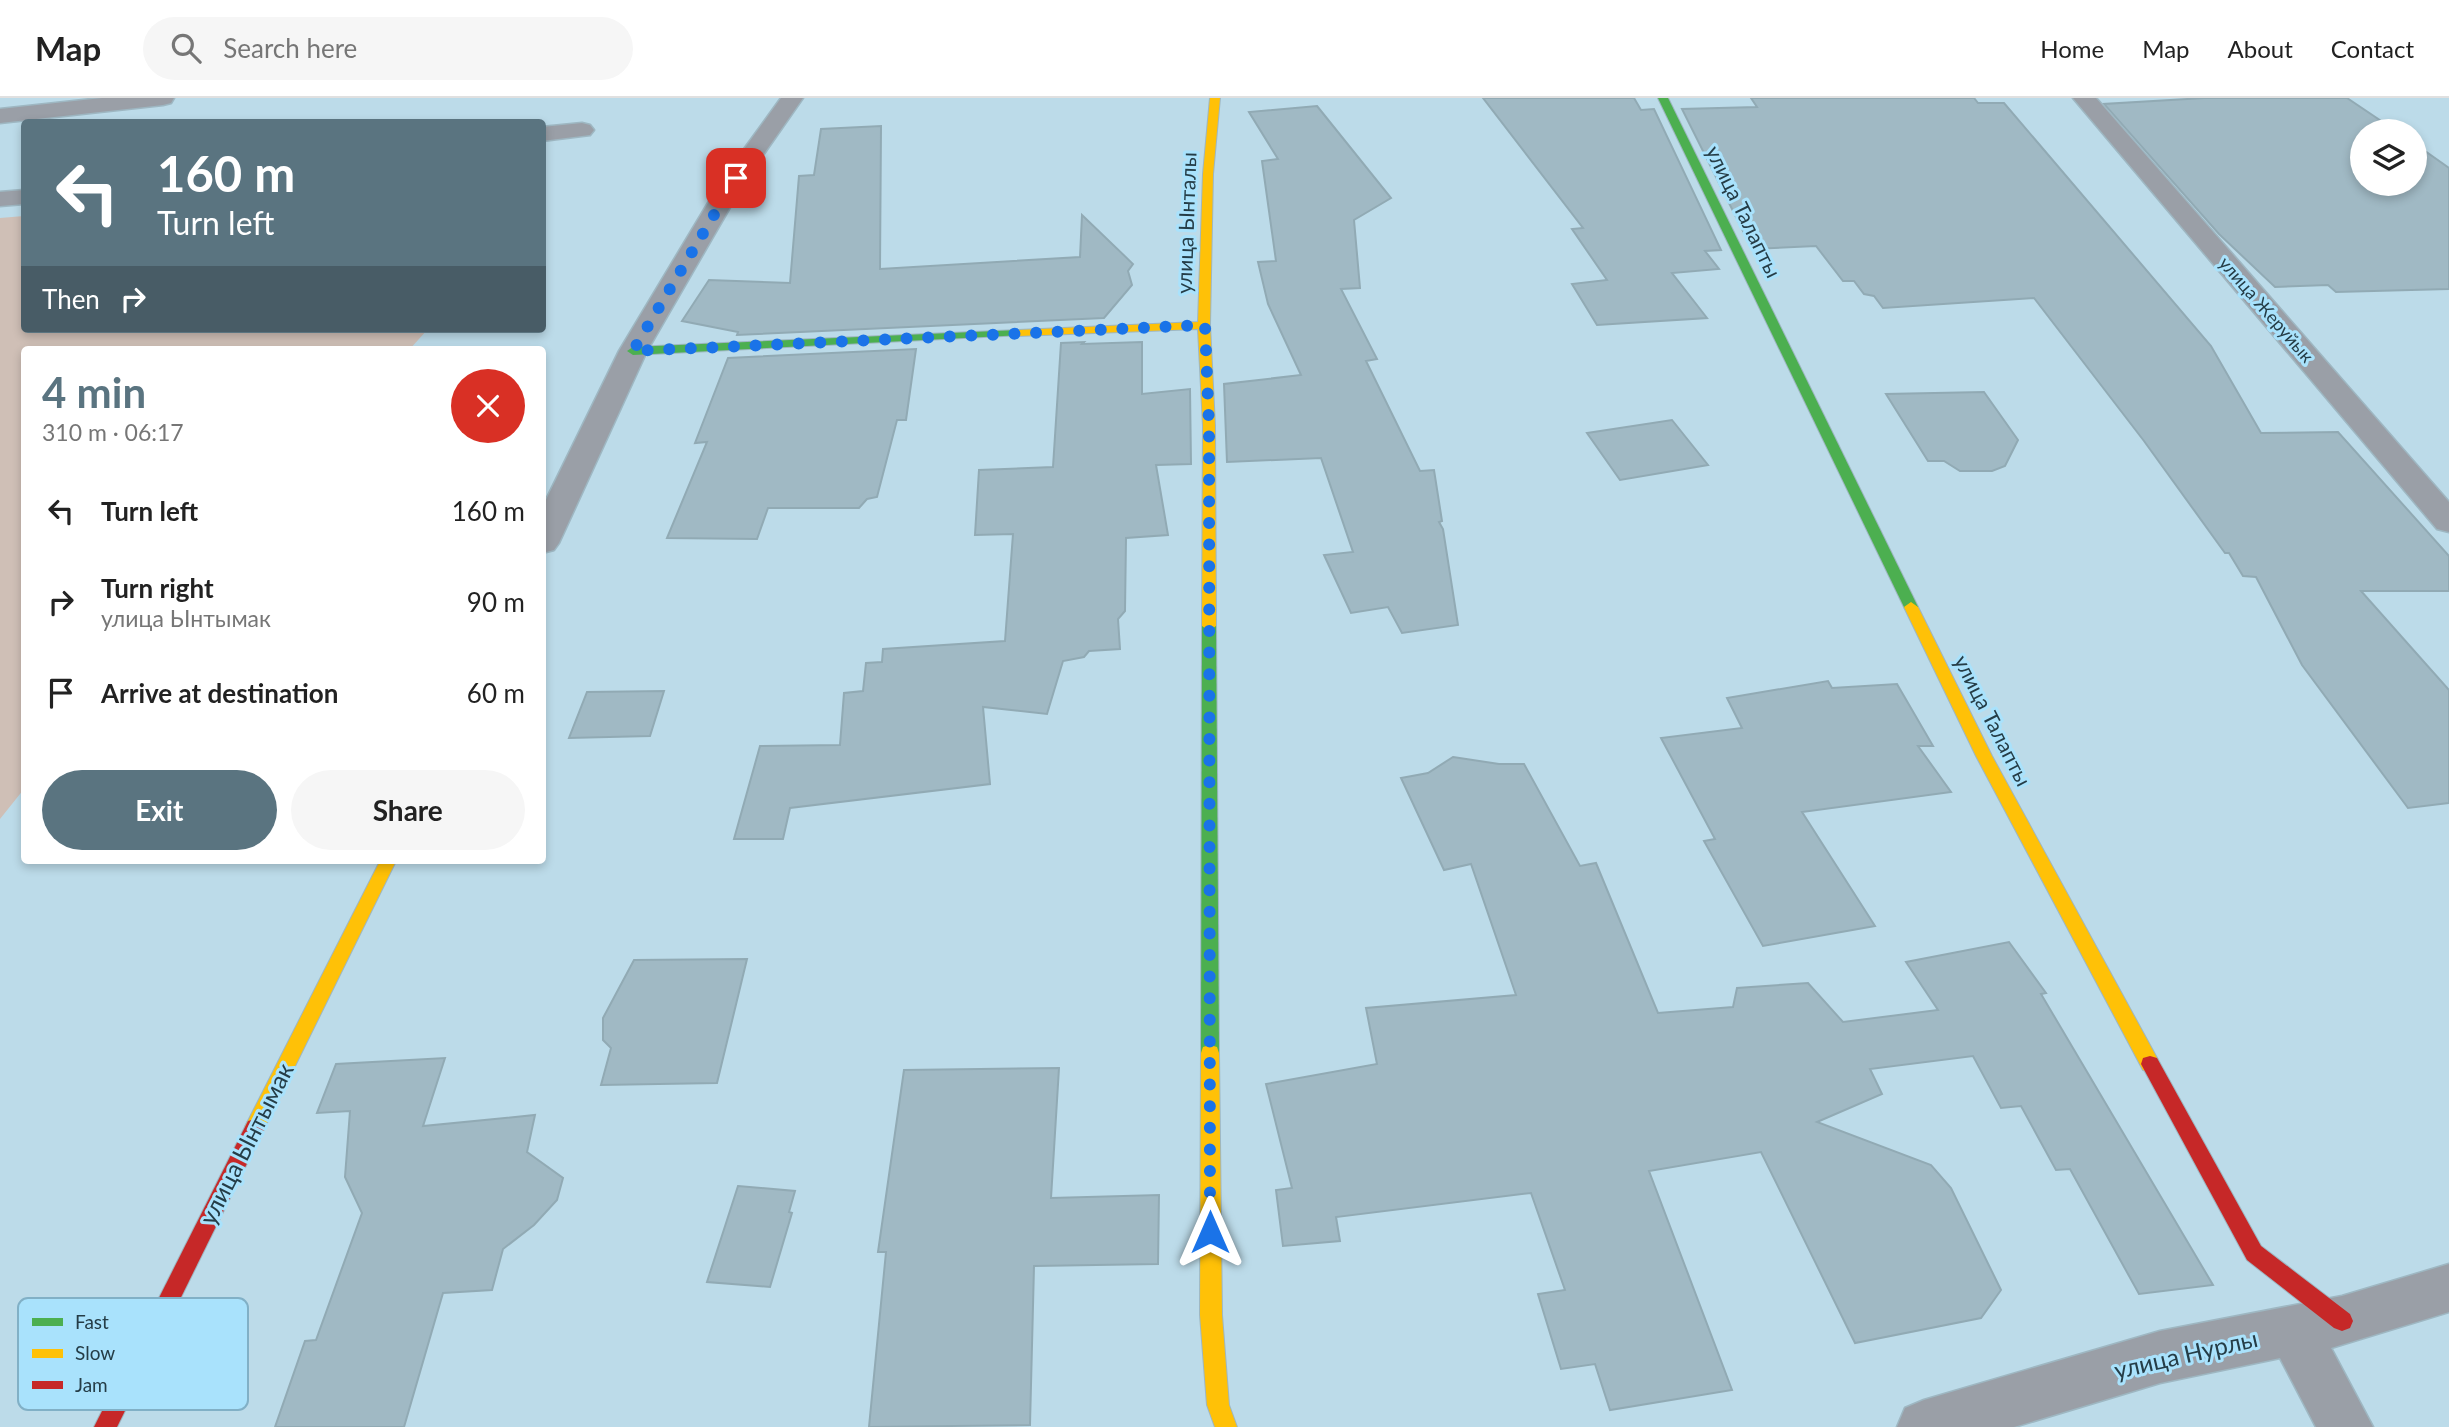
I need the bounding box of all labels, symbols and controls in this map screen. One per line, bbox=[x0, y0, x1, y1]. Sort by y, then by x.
search box bbox=[143, 17, 633, 80]
text: Map bbox=[35, 28, 101, 68]
icon: search bbox=[167, 29, 205, 67]
text: Search here bbox=[223, 32, 357, 64]
text: Home bbox=[2040, 34, 2104, 63]
text: Map bbox=[2142, 34, 2190, 63]
text: About bbox=[2228, 34, 2293, 63]
text: Contact bbox=[2331, 34, 2414, 63]
map controls bbox=[2350, 119, 2427, 196]
button: layers bbox=[2350, 119, 2427, 196]
street label: улица Талапты bbox=[1702, 141, 1787, 281]
text: 160 m bbox=[157, 144, 295, 202]
icon: left bbox=[42, 147, 133, 238]
pin bbox=[706, 148, 766, 208]
street label: улица Ынталы bbox=[1171, 152, 1200, 294]
icon: arrive bbox=[717, 159, 755, 197]
text: Turn left bbox=[157, 203, 274, 242]
street label: улица Жеруйык bbox=[2215, 252, 2319, 367]
icon: right bbox=[114, 280, 152, 318]
text: Then bbox=[42, 283, 100, 315]
text: 4 min bbox=[42, 367, 146, 417]
button: close bbox=[451, 369, 525, 443]
text: 310 m · 06:17 bbox=[42, 418, 184, 446]
icon: left bbox=[42, 492, 80, 530]
text: Turn left bbox=[101, 495, 198, 527]
text: 160 m bbox=[452, 495, 525, 527]
text: Turn right bbox=[101, 572, 214, 604]
icon: right bbox=[42, 583, 80, 621]
text: 90 m bbox=[467, 586, 525, 618]
text: улица Ынтымак bbox=[101, 604, 271, 632]
street label: улица Талапты bbox=[1950, 651, 2037, 790]
icon: arrive bbox=[42, 674, 80, 712]
text: Arrive at destination bbox=[101, 677, 338, 709]
text: 60 m bbox=[467, 677, 525, 709]
button: Exit bbox=[42, 770, 277, 850]
button: Share bbox=[291, 770, 525, 850]
street label: улица Ынтымак bbox=[192, 1057, 299, 1229]
position arrow bbox=[1173, 1195, 1247, 1269]
legend bbox=[18, 1298, 248, 1410]
text: Fast bbox=[75, 1310, 109, 1333]
street label: улица Нурлы bbox=[2111, 1323, 2260, 1384]
text: Slow bbox=[75, 1341, 115, 1364]
text: Jam bbox=[75, 1373, 108, 1396]

